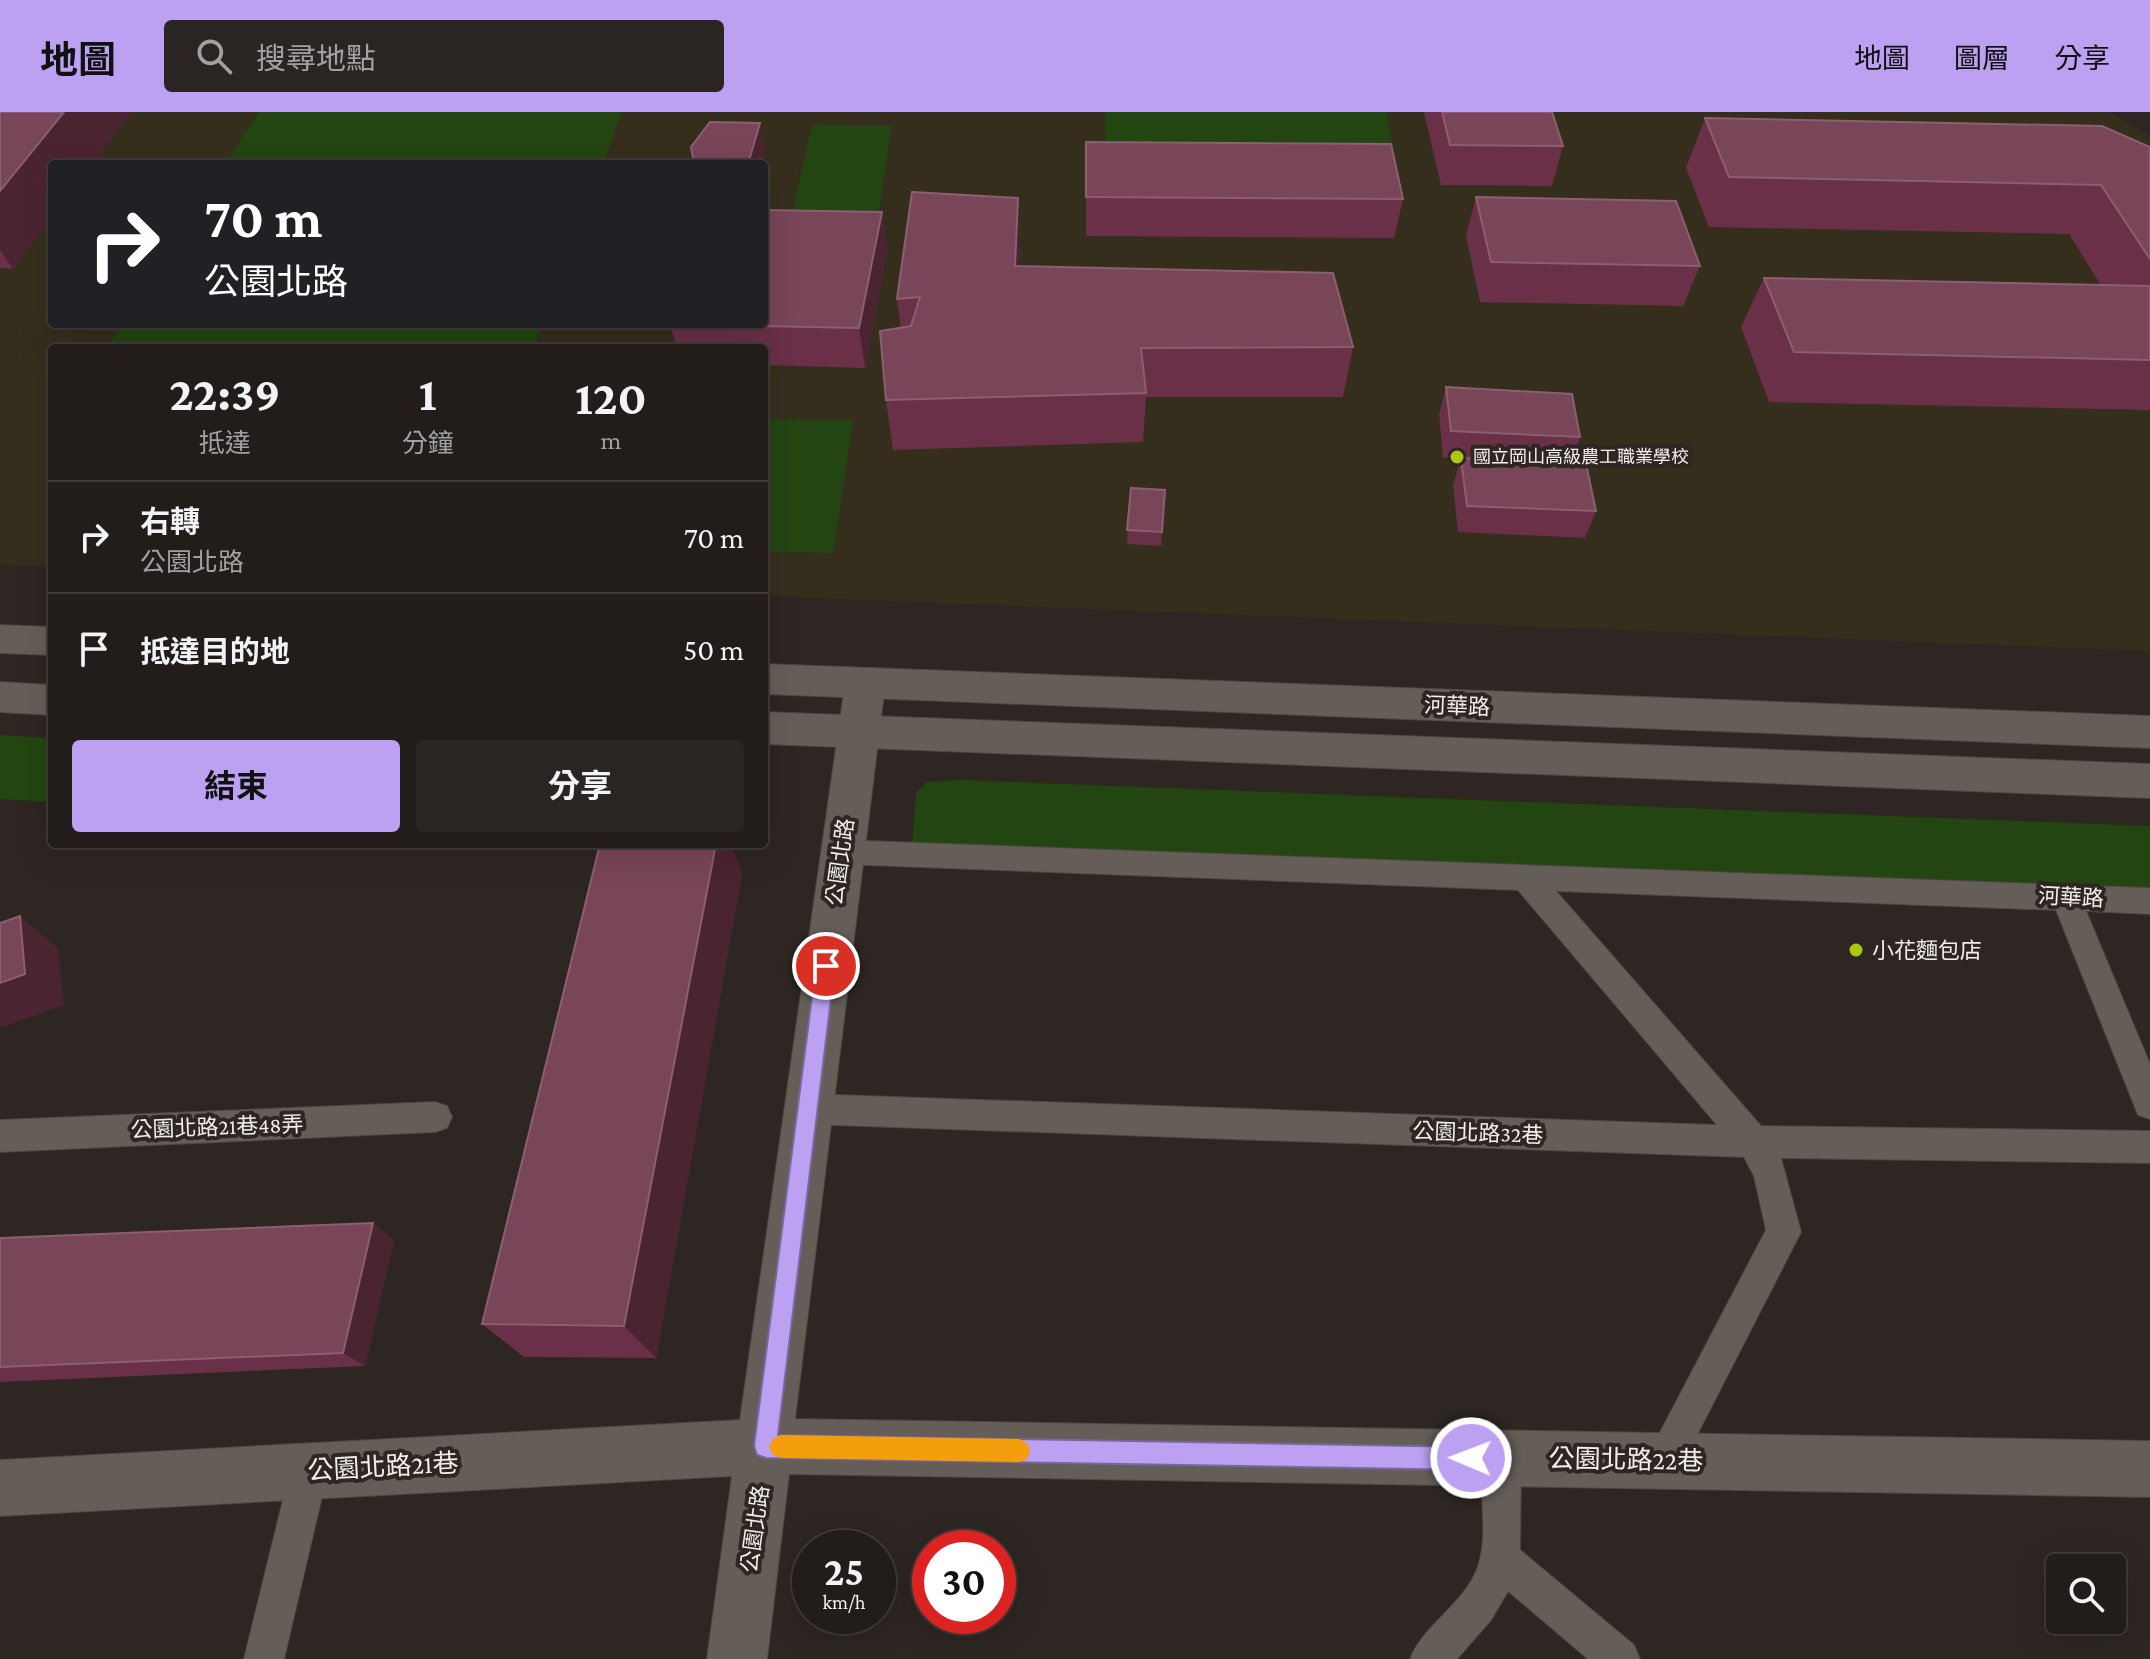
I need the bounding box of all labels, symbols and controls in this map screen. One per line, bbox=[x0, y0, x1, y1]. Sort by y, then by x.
search box bbox=[164, 20, 724, 92]
icon: search bbox=[192, 34, 236, 78]
text: 地圖 bbox=[40, 39, 116, 81]
text: 搜尋地點 bbox=[256, 42, 376, 75]
text: 地圖 bbox=[1854, 43, 1910, 74]
text: 圖層 bbox=[1954, 43, 2010, 74]
text: 分享 bbox=[2054, 43, 2110, 74]
text: 70 m bbox=[204, 187, 323, 249]
icon: right bbox=[72, 192, 176, 296]
text: 公園北路 bbox=[204, 262, 348, 302]
text: 22:39 bbox=[169, 367, 281, 420]
text: 1 bbox=[419, 367, 437, 420]
text: 120 bbox=[575, 371, 647, 424]
text: m bbox=[600, 426, 621, 455]
text: 抵達 bbox=[199, 429, 251, 458]
text: 分鐘 bbox=[402, 429, 454, 458]
place label: 國立岡山高級農工職業學校 bbox=[1473, 447, 1689, 467]
marker: 國立岡山高級農工職業學校 bbox=[1448, 448, 1466, 466]
text: 右轉 bbox=[140, 505, 200, 538]
icon: right bbox=[72, 515, 116, 559]
text: 70 m bbox=[684, 521, 744, 554]
text: 公園北路 bbox=[140, 548, 244, 577]
icon: arrive bbox=[72, 627, 116, 671]
text: 50 m bbox=[683, 633, 744, 666]
text: 抵達目的地 bbox=[140, 635, 290, 668]
street label: 河華路 bbox=[1424, 692, 1490, 720]
button: 結束 bbox=[72, 740, 400, 832]
button: 分享 bbox=[416, 740, 744, 832]
street label: 公園北路 bbox=[821, 817, 859, 907]
street label: 河華路 bbox=[2037, 883, 2105, 911]
pin bbox=[792, 932, 860, 1000]
place label: 小花麵包店 bbox=[1872, 938, 1982, 963]
marker: 小花麵包店 bbox=[1847, 941, 1865, 959]
icon: arrive bbox=[804, 944, 848, 988]
street label: 公園北路21巷48弄 bbox=[130, 1111, 304, 1143]
street label: 公園北路32巷 bbox=[1412, 1118, 1544, 1148]
position arrow bbox=[1429, 1416, 1513, 1500]
street label: 公園北路22巷 bbox=[1548, 1444, 1704, 1476]
street label: 公園北路21巷 bbox=[307, 1449, 459, 1485]
street label: 公園北路 bbox=[736, 1484, 774, 1574]
speed limit sign: 30 bbox=[912, 1530, 1016, 1634]
text: 25 bbox=[824, 1549, 864, 1594]
map controls bbox=[2046, 1554, 2126, 1634]
button: search bbox=[2046, 1554, 2126, 1634]
text: km/h bbox=[822, 1591, 866, 1613]

